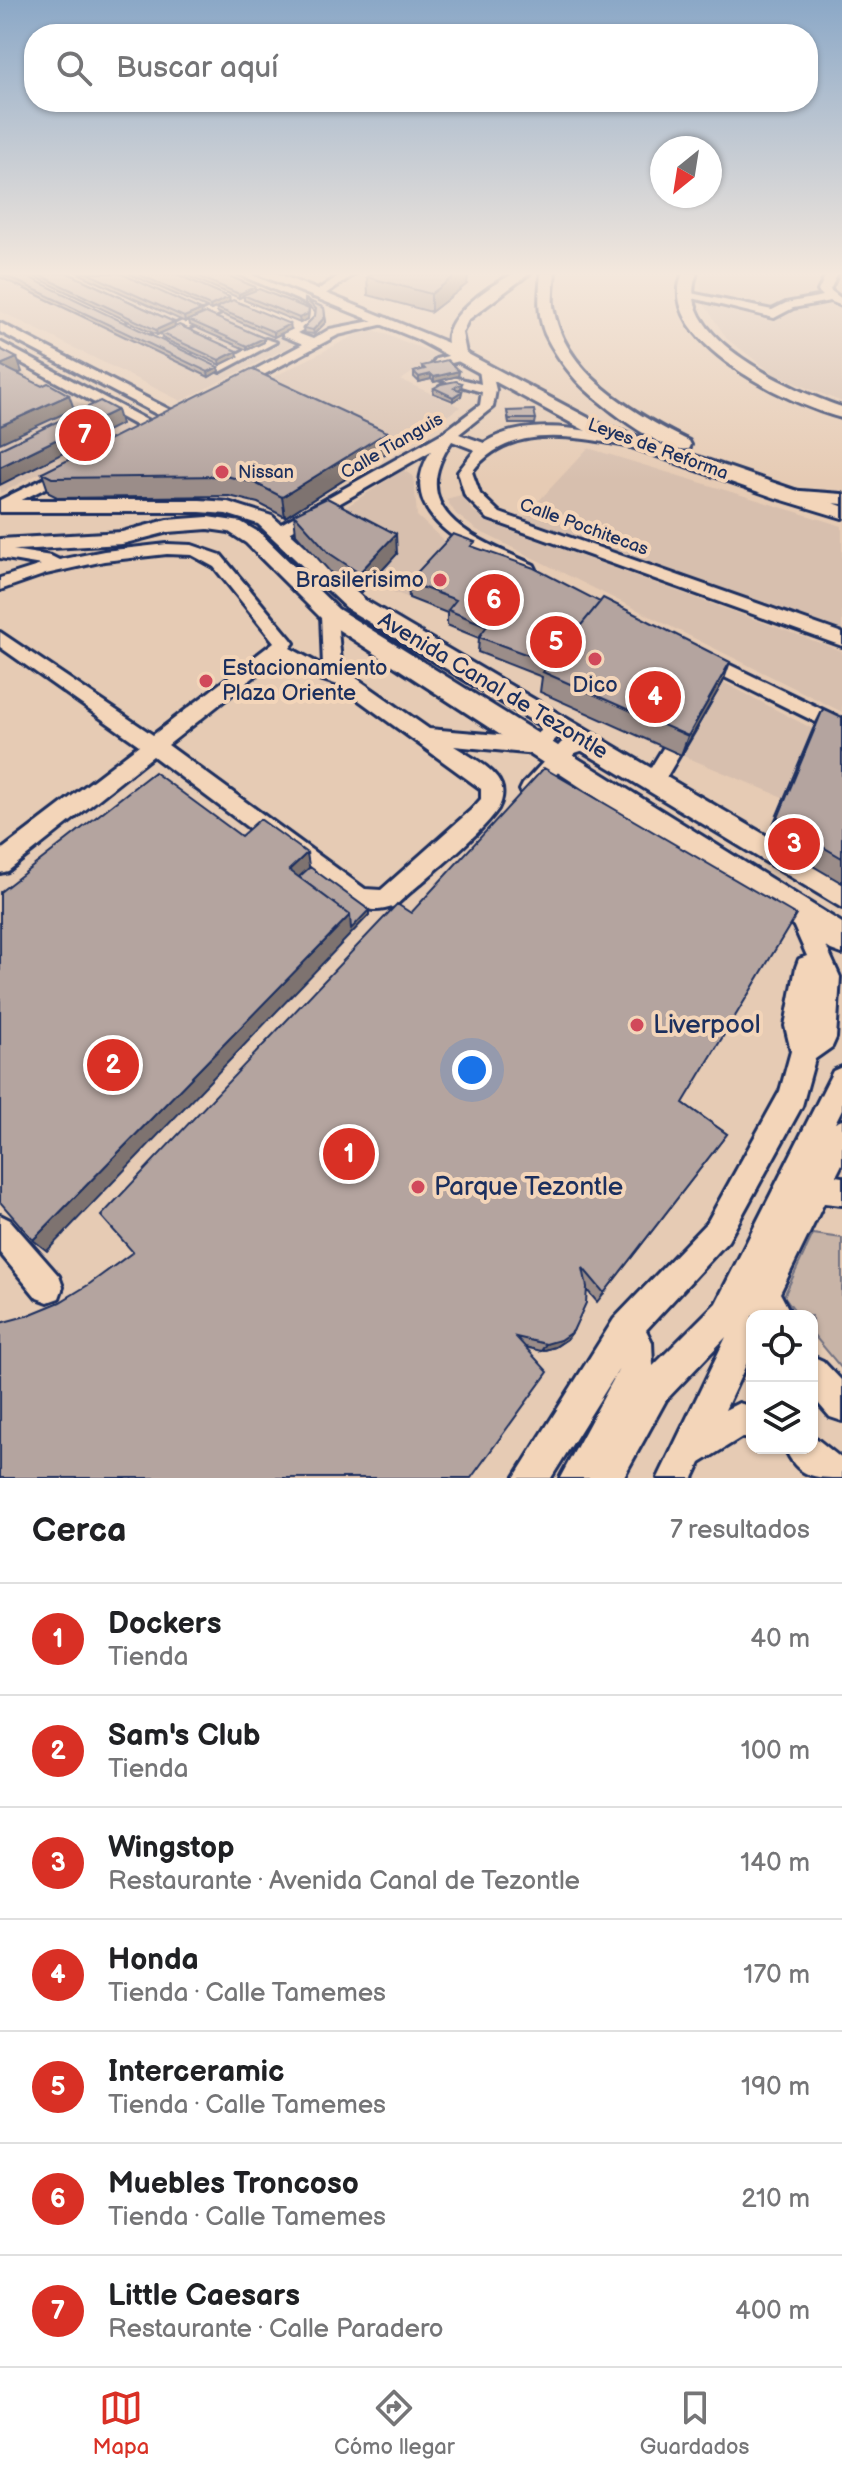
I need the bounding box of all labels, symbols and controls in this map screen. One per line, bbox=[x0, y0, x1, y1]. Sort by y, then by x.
search box bbox=[24, 24, 818, 112]
icon: search bbox=[52, 46, 96, 90]
text: Buscar aquí bbox=[116, 50, 278, 86]
north arrow bbox=[650, 136, 722, 208]
pin: 7 bbox=[59, 405, 111, 465]
street label: Calle Tianguis bbox=[337, 408, 447, 484]
street label: Leyes de Reforma bbox=[585, 414, 731, 484]
place label: Nissan bbox=[238, 462, 294, 483]
marker: Nissan bbox=[213, 463, 231, 481]
street label: Calle Pochitecas bbox=[517, 494, 651, 560]
place label: Brasilerisimo bbox=[295, 567, 424, 594]
pin: 6 bbox=[468, 570, 520, 630]
marker: Brasilerisimo bbox=[431, 571, 449, 589]
street label: Avenida Canal de Tezontle bbox=[373, 607, 613, 765]
pin: 5 bbox=[530, 612, 582, 672]
marker: Dico bbox=[586, 650, 604, 668]
place label: Estacionamiento Plaza Oriente bbox=[222, 655, 388, 707]
pin: 4 bbox=[629, 667, 681, 727]
marker: Estacionamiento Plaza Oriente bbox=[197, 672, 215, 690]
place label: Dico bbox=[572, 672, 618, 699]
pin: 3 bbox=[768, 814, 820, 874]
place label: Liverpool bbox=[653, 1010, 761, 1041]
marker: Liverpool bbox=[628, 1016, 646, 1034]
pin: 2 bbox=[87, 1035, 139, 1095]
your location bbox=[452, 1050, 492, 1090]
pin: 1 bbox=[323, 1124, 375, 1184]
place label: Parque Tezontle bbox=[434, 1172, 623, 1203]
marker: Parque Tezontle bbox=[409, 1178, 427, 1196]
map controls bbox=[746, 1310, 818, 1454]
button: locate bbox=[746, 1310, 818, 1382]
button: layers bbox=[746, 1382, 818, 1454]
text: Cerca bbox=[32, 1510, 127, 1551]
text: 7 resultados bbox=[670, 1515, 810, 1546]
text: Dockers bbox=[108, 1606, 222, 1642]
text: 1 bbox=[53, 1624, 63, 1655]
text: 40 m bbox=[750, 1624, 810, 1655]
text: Tienda bbox=[108, 1642, 188, 1673]
text: Sam's Club bbox=[108, 1718, 261, 1754]
text: 2 bbox=[50, 1736, 66, 1767]
text: 100 m bbox=[741, 1736, 810, 1767]
text: Tienda bbox=[108, 1754, 188, 1785]
text: Wingstop bbox=[108, 1830, 234, 1866]
text: 3 bbox=[50, 1848, 66, 1879]
text: 140 m bbox=[740, 1848, 810, 1879]
text: Restaurante · Avenida Canal de Tezontle bbox=[108, 1866, 580, 1897]
text: Honda bbox=[108, 1942, 199, 1978]
text: 4 bbox=[50, 1960, 66, 1991]
text: 170 m bbox=[743, 1960, 810, 1991]
text: Tienda · Calle Tamemes bbox=[108, 1978, 386, 2009]
text: Interceramic bbox=[108, 2054, 285, 2090]
text: 5 bbox=[50, 2072, 66, 2103]
text: 190 m bbox=[741, 2072, 810, 2103]
text: Tienda · Calle Tamemes bbox=[108, 2090, 386, 2121]
text: Muebles Troncoso bbox=[108, 2166, 359, 2202]
text: 6 bbox=[50, 2184, 66, 2215]
text: 210 m bbox=[741, 2184, 810, 2215]
text: Tienda · Calle Tamemes bbox=[108, 2202, 386, 2233]
text: Little Caesars bbox=[108, 2278, 300, 2314]
text: 7 bbox=[51, 2296, 65, 2327]
text: 400 m bbox=[735, 2296, 810, 2327]
text: Restaurante · Calle Paradero bbox=[108, 2314, 444, 2345]
tab: Mapa bbox=[92, 2386, 149, 2461]
tab: Cómo llegar bbox=[334, 2386, 455, 2461]
tab: Guardados bbox=[640, 2386, 750, 2461]

